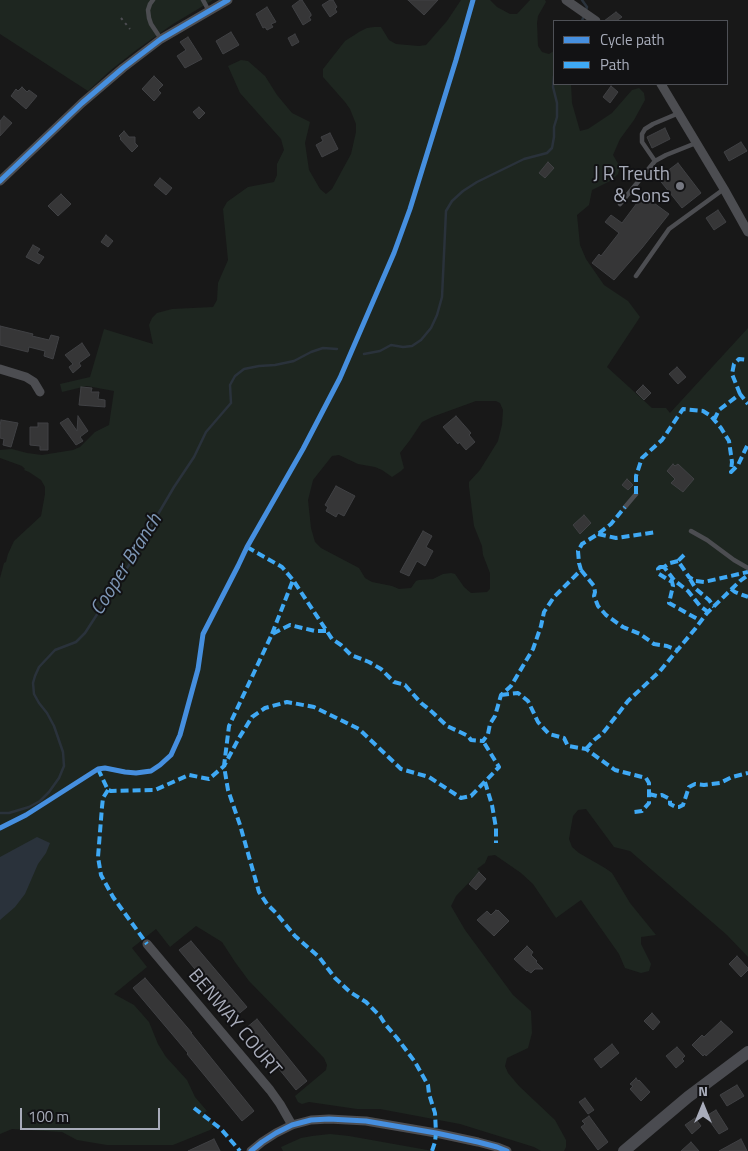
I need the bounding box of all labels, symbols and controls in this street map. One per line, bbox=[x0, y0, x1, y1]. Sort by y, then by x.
legend bbox=[553, 20, 728, 85]
text: Cycle path bbox=[600, 28, 665, 51]
text: Path bbox=[600, 53, 630, 76]
place label: J R Treuth & Sons bbox=[593, 164, 670, 208]
marker: J R Treuth & Sons bbox=[674, 180, 686, 192]
water label: Cooper Branch bbox=[86, 510, 168, 620]
street label: BENWAY COURT bbox=[183, 965, 285, 1081]
text: N bbox=[698, 1080, 708, 1101]
north arrow bbox=[678, 1081, 728, 1131]
scale bar bbox=[22, 1098, 162, 1130]
text: 100 m bbox=[28, 1105, 69, 1128]

